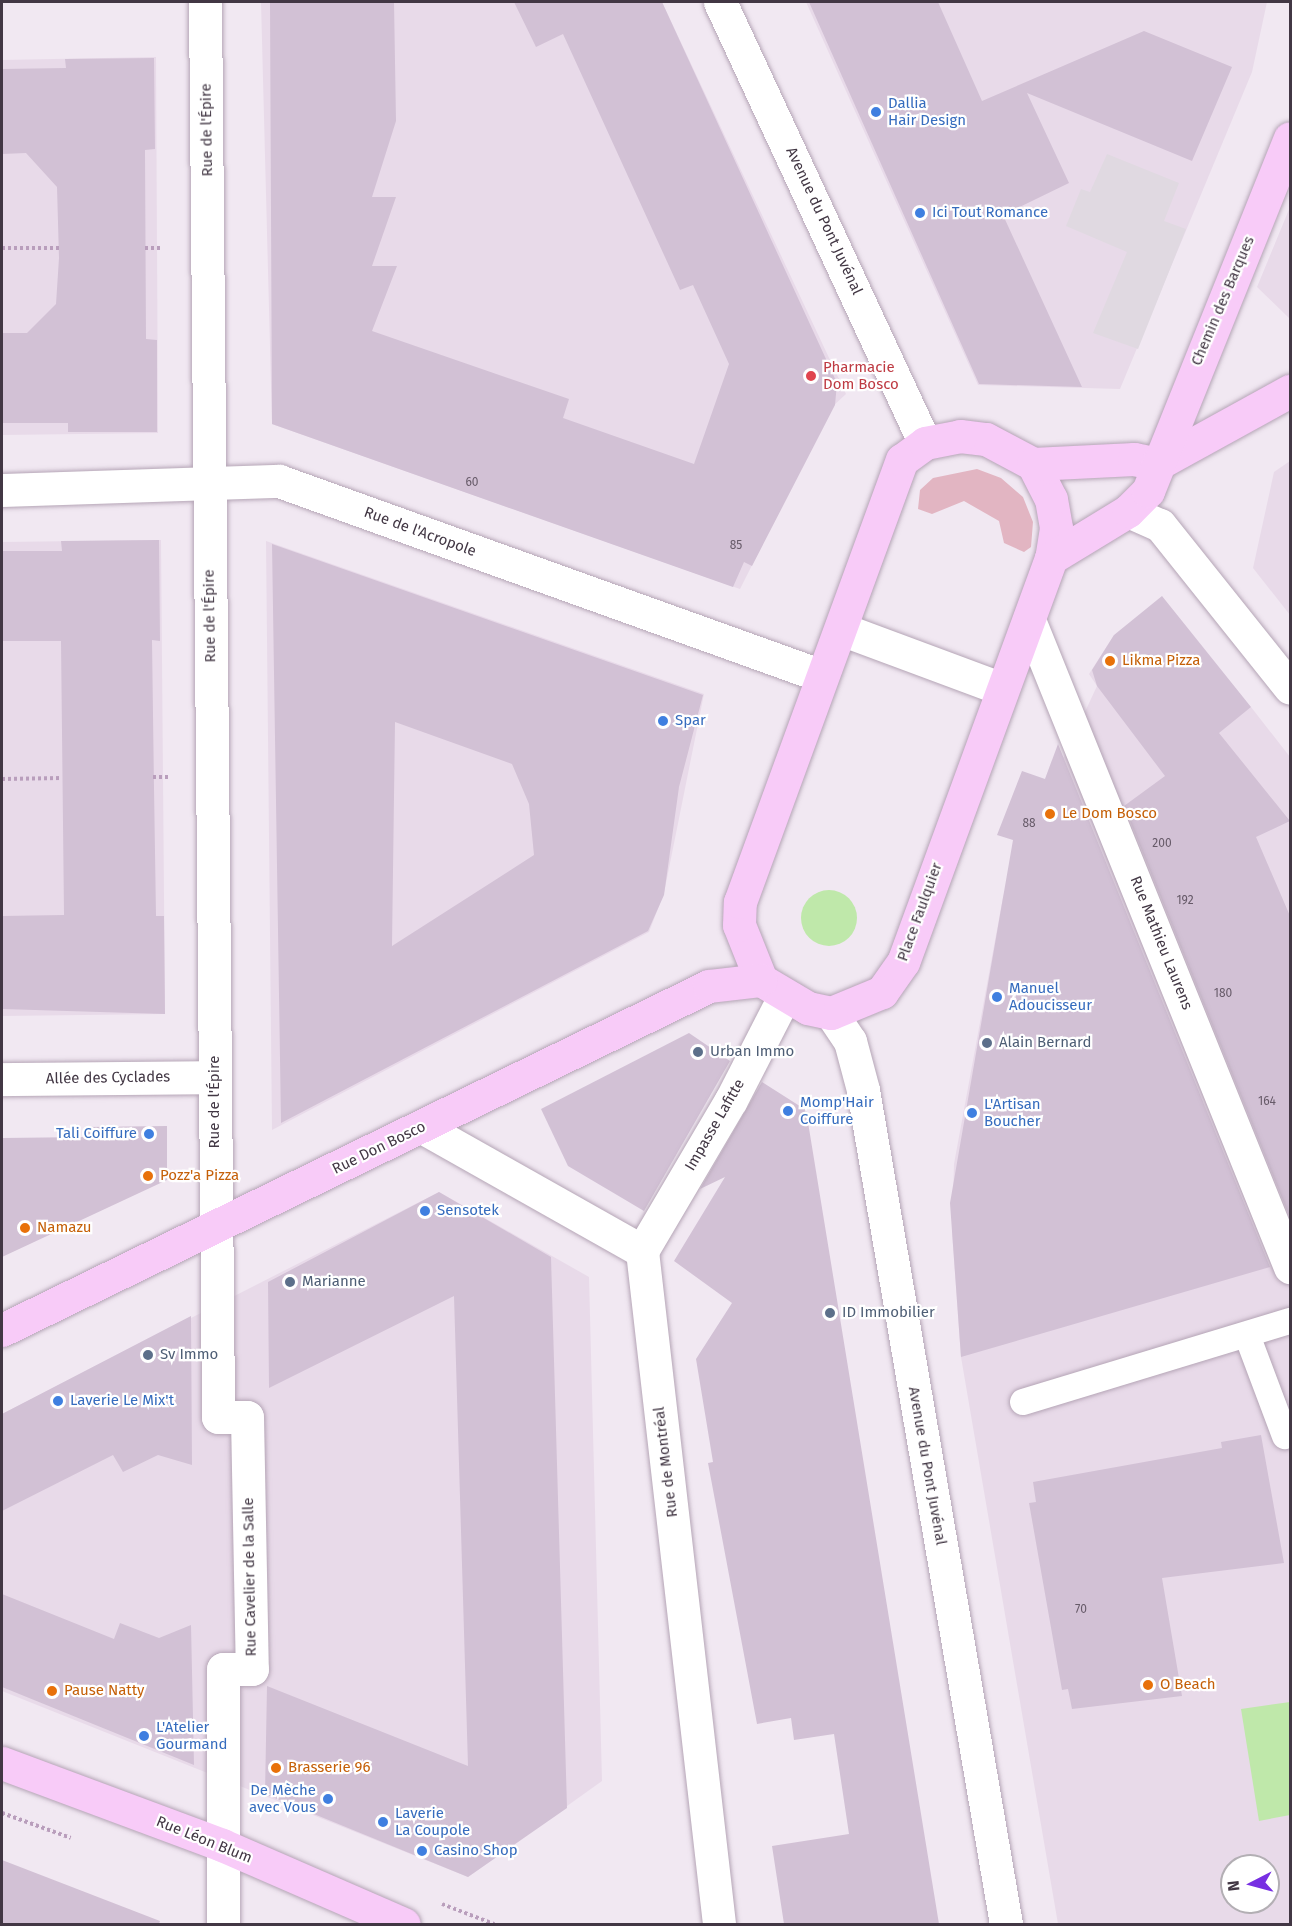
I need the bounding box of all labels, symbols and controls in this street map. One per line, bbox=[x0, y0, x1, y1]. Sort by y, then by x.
street label: Rue de l'Épire bbox=[197, 83, 217, 177]
place label: Dallia Hair Design bbox=[888, 94, 966, 129]
marker: Dallia Hair Design bbox=[869, 105, 883, 119]
street label: Avenue du Pont Juvénal bbox=[782, 144, 866, 298]
place label: Ici Tout Romance bbox=[932, 204, 1048, 222]
marker: Ici Tout Romance bbox=[913, 206, 927, 220]
street label: Chemin des Barques bbox=[1188, 234, 1258, 368]
place label: Pharmacie Dom Bosco bbox=[823, 358, 899, 393]
marker: Pharmacie Dom Bosco bbox=[804, 369, 818, 383]
house number: 60 bbox=[465, 476, 479, 490]
street label: Rue de l'Acropole bbox=[361, 503, 479, 561]
house number: 85 bbox=[730, 539, 742, 553]
street label: Rue de l'Épire bbox=[200, 569, 220, 663]
place label: Likma Pizza bbox=[1122, 652, 1200, 670]
marker: Likma Pizza bbox=[1103, 654, 1117, 668]
place label: Spar bbox=[675, 712, 706, 730]
marker: Spar bbox=[656, 714, 670, 728]
place label: Le Dom Bosco bbox=[1062, 805, 1157, 823]
marker: Le Dom Bosco bbox=[1043, 807, 1057, 821]
house number: 88 bbox=[1022, 817, 1036, 831]
house number: 200 bbox=[1152, 837, 1172, 851]
street label: Place Faulquier bbox=[894, 860, 946, 964]
street label: Rue Mathieu Laurens bbox=[1126, 874, 1196, 1012]
house number: 192 bbox=[1176, 894, 1194, 908]
place label: Manuel Adoucisseur bbox=[1009, 979, 1092, 1014]
house number: 180 bbox=[1214, 987, 1232, 1001]
marker: Manuel Adoucisseur bbox=[990, 990, 1004, 1004]
place label: Alain Bernard bbox=[999, 1034, 1091, 1052]
marker: Alain Bernard bbox=[980, 1036, 994, 1050]
place label: Urban Immo bbox=[710, 1043, 794, 1061]
marker: Urban Immo bbox=[691, 1045, 705, 1059]
street label: Rue de l'Épire bbox=[206, 1055, 224, 1149]
street label: Allée des Cyclades bbox=[46, 1068, 170, 1088]
street label: Impasse Lafitte bbox=[681, 1076, 749, 1174]
place label: Momp'Hair Coiffure bbox=[800, 1093, 874, 1128]
place label: L'Artisan Boucher bbox=[984, 1095, 1041, 1130]
house number: 164 bbox=[1258, 1095, 1276, 1109]
marker: Momp'Hair Coiffure bbox=[781, 1104, 795, 1118]
marker: L'Artisan Boucher bbox=[965, 1106, 979, 1120]
street label: Rue Don Bosco bbox=[329, 1118, 429, 1178]
place label: Tali Coiffure bbox=[56, 1125, 137, 1143]
marker: Tali Coiffure bbox=[142, 1127, 156, 1141]
place label: Pozz'a Pizza bbox=[160, 1167, 239, 1185]
marker: Pozz'a Pizza bbox=[141, 1169, 155, 1183]
place label: Sensotek bbox=[437, 1202, 499, 1220]
marker: Sensotek bbox=[418, 1204, 432, 1218]
place label: Namazu bbox=[37, 1219, 92, 1237]
marker: Namazu bbox=[18, 1221, 32, 1235]
place label: Marianne bbox=[302, 1273, 366, 1291]
marker: Marianne bbox=[283, 1275, 297, 1289]
place label: ID Immobilier bbox=[842, 1304, 935, 1322]
marker: ID Immobilier bbox=[823, 1306, 837, 1320]
place label: Sv Immo bbox=[160, 1346, 218, 1364]
marker: Sv Immo bbox=[141, 1348, 155, 1362]
street label: Avenue du Pont Juvénal bbox=[904, 1385, 950, 1547]
place label: Laverie Le Mix't bbox=[70, 1392, 174, 1410]
marker: Laverie Le Mix't bbox=[51, 1394, 65, 1408]
street label: Rue de Montréal bbox=[650, 1406, 682, 1518]
street label: Rue Cavelier de la Salle bbox=[240, 1497, 260, 1657]
house number: 70 bbox=[1075, 1603, 1087, 1617]
place label: O Beach bbox=[1160, 1676, 1216, 1694]
marker: O Beach bbox=[1141, 1678, 1155, 1692]
place label: Pause Natty bbox=[64, 1682, 144, 1700]
marker: Pause Natty bbox=[45, 1684, 59, 1698]
place label: L'Atelier Gourmand bbox=[156, 1718, 228, 1753]
marker: L'Atelier Gourmand bbox=[137, 1729, 151, 1743]
place label: Brasserie 96 bbox=[288, 1759, 370, 1777]
marker: Brasserie 96 bbox=[269, 1761, 283, 1775]
place label: De Mèche avec Vous bbox=[249, 1781, 316, 1816]
marker: De Mèche avec Vous bbox=[321, 1792, 335, 1806]
place label: Laverie La Coupole bbox=[395, 1804, 470, 1839]
street label: Rue Léon Blum bbox=[153, 1813, 255, 1867]
marker: Laverie La Coupole bbox=[376, 1815, 390, 1829]
place label: Casino Shop bbox=[434, 1842, 518, 1860]
marker: Casino Shop bbox=[415, 1844, 429, 1858]
north arrow bbox=[1220, 1854, 1280, 1914]
text: N bbox=[1224, 1879, 1244, 1892]

